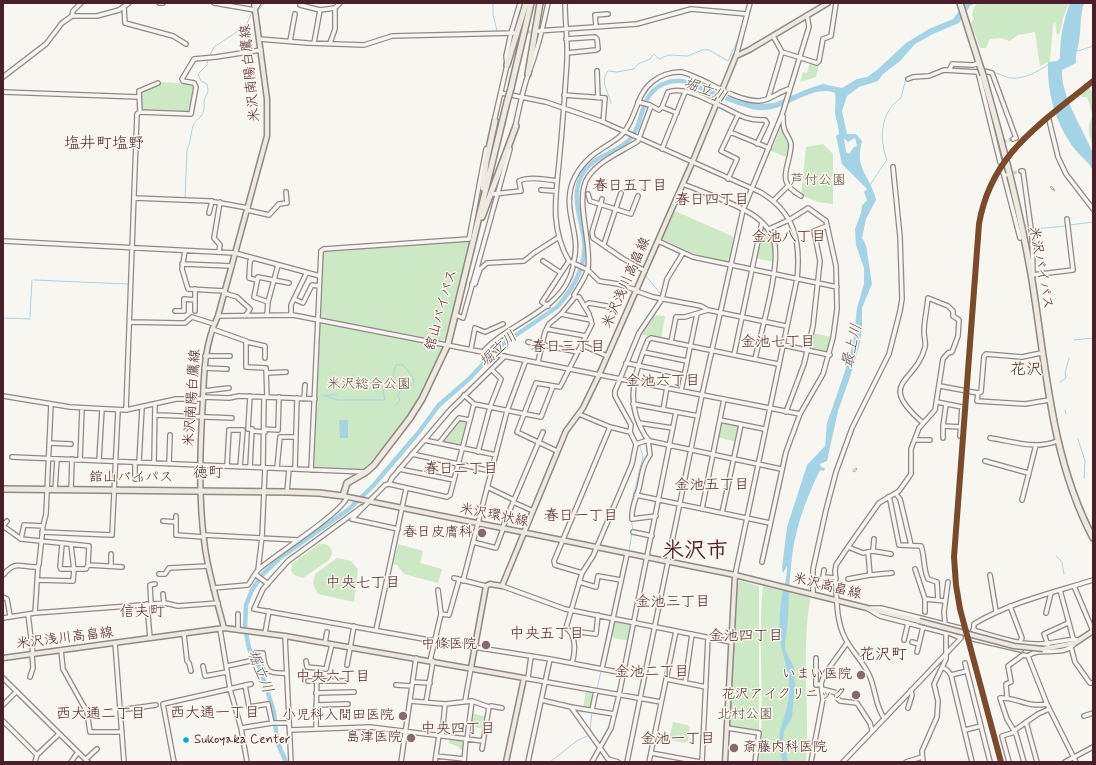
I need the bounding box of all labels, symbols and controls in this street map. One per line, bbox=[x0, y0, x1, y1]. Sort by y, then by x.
street label: 米沢南陽白鷹線 bbox=[238, 23, 264, 123]
water label: 堀立川 bbox=[681, 75, 729, 107]
district label: 塩井町塩野 bbox=[64, 135, 144, 155]
park label: 芦付公園 bbox=[790, 173, 846, 189]
district label: 春日五丁目 bbox=[593, 178, 667, 196]
district label: 春日四丁目 bbox=[675, 192, 749, 210]
street label: 米沢バイパス bbox=[1024, 225, 1056, 311]
district label: 金池八丁目 bbox=[752, 229, 826, 247]
street label: 米沢浅川高畠線 bbox=[599, 235, 655, 331]
street label: 舘山バイパス bbox=[422, 267, 462, 353]
water label: 最上川 bbox=[839, 322, 867, 370]
water label: 堀立川 bbox=[476, 328, 522, 372]
district label: 金池七丁目 bbox=[741, 334, 815, 352]
district label: 春日三丁目 bbox=[531, 339, 605, 357]
street label: 米沢南陽白鷹線 bbox=[181, 349, 205, 447]
district label: 花沢 bbox=[1010, 361, 1042, 381]
district label: 金池六丁目 bbox=[626, 373, 700, 391]
park label: 米沢総合公園 bbox=[327, 377, 411, 393]
district label: 春日二丁目 bbox=[424, 461, 498, 479]
district label: 徳町 bbox=[193, 465, 223, 483]
street label: 舘山バイパス bbox=[89, 470, 173, 486]
district label: 金池五丁目 bbox=[675, 477, 749, 495]
street label: 米沢環状線 bbox=[458, 501, 530, 531]
district label: 春日一丁目 bbox=[544, 508, 618, 526]
place label: 春日皮膚科 bbox=[403, 525, 473, 541]
marker: 春日皮膚科 bbox=[476, 527, 488, 539]
district label: 米沢市 bbox=[662, 539, 728, 565]
street label: 米沢高畠線 bbox=[791, 570, 863, 604]
district label: 中央七丁目 bbox=[326, 575, 400, 593]
district label: 金池三丁目 bbox=[636, 594, 710, 612]
district label: 信夫町 bbox=[120, 604, 164, 622]
street label: 米沢浅川高畠線 bbox=[15, 625, 115, 653]
district label: 中央五丁目 bbox=[510, 626, 584, 644]
district label: 金池四丁目 bbox=[709, 628, 783, 646]
place label: 中條医院 bbox=[421, 637, 477, 653]
marker: 中條医院 bbox=[480, 639, 492, 651]
district label: 花沢町 bbox=[859, 646, 907, 666]
water label: 堀立川 bbox=[242, 648, 276, 696]
district label: 金池二丁目 bbox=[615, 664, 689, 682]
place label: いまい医院 bbox=[782, 667, 852, 683]
district label: 中央六丁目 bbox=[296, 669, 370, 687]
marker: いまい医院 bbox=[855, 669, 867, 681]
place label: 花沢アイクリニック bbox=[721, 687, 847, 703]
marker: 花沢アイクリニック bbox=[850, 689, 862, 701]
district label: 西大通一丁目 bbox=[170, 705, 260, 723]
district label: 西大通二丁目 bbox=[56, 706, 146, 724]
park label: 北村公園 bbox=[717, 707, 773, 723]
place label: 小児科入間田医院 bbox=[282, 708, 394, 724]
marker: 小児科入間田医院 bbox=[397, 710, 409, 722]
district label: 中央四丁目 bbox=[421, 721, 495, 739]
place label: 島津医院 bbox=[346, 730, 402, 746]
district label: 金池一丁目 bbox=[641, 731, 715, 749]
place label: Sukoyaka Center bbox=[194, 732, 290, 748]
marker: 島津医院 bbox=[405, 732, 417, 744]
marker: Sukoyaka Center bbox=[181, 735, 191, 745]
place label: 斎藤内科医院 bbox=[743, 740, 827, 756]
marker: 斎藤内科医院 bbox=[728, 742, 740, 754]

